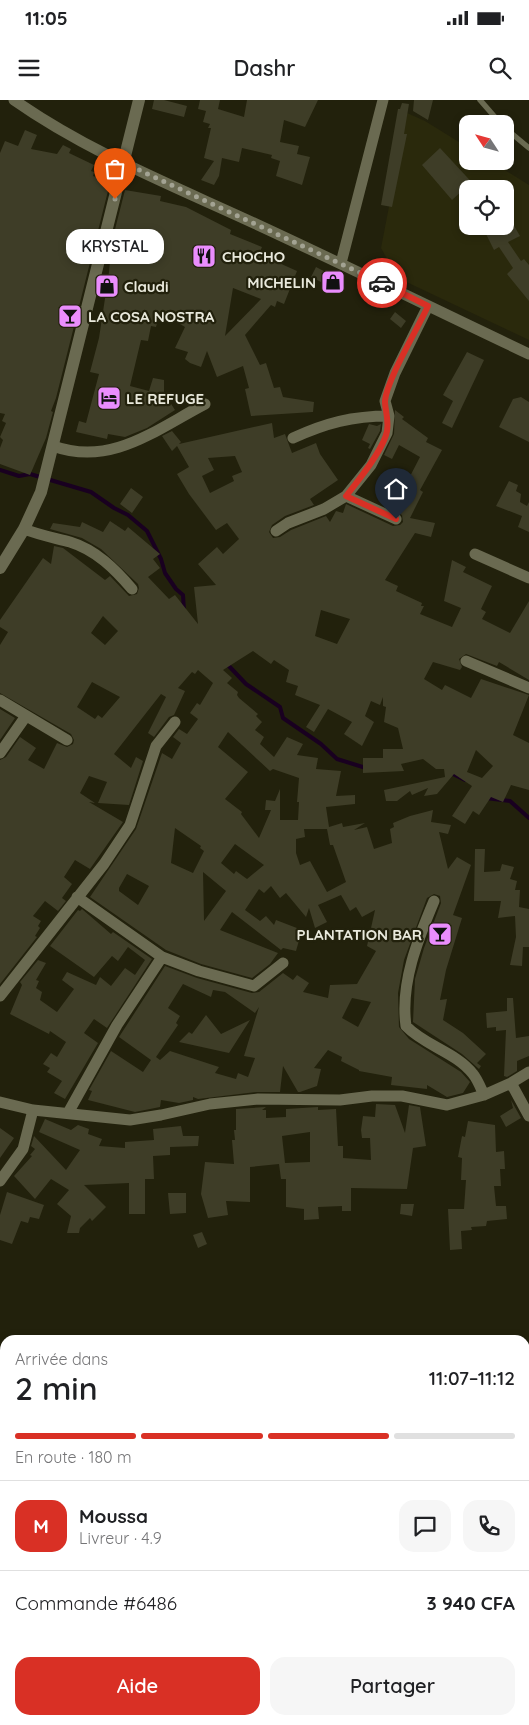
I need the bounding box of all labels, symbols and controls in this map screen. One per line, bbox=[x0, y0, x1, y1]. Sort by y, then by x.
text: 11:05 bbox=[25, 6, 68, 30]
icon: menu bbox=[15, 54, 43, 82]
text: Dashr bbox=[234, 54, 295, 82]
icon: search bbox=[486, 54, 514, 82]
north arrow bbox=[459, 115, 514, 170]
map controls bbox=[459, 115, 514, 235]
pin bbox=[94, 148, 136, 199]
icon: bag bbox=[101, 155, 129, 183]
button: locate bbox=[459, 180, 514, 235]
callout: KRYSTAL bbox=[66, 229, 164, 264]
text: KRYSTAL bbox=[81, 236, 149, 256]
restaurant icon: CHOCHO bbox=[191, 243, 217, 269]
place label: CHOCHO bbox=[222, 247, 285, 266]
courier bbox=[357, 258, 407, 308]
shop icon: MICHELIN bbox=[320, 269, 346, 295]
icon: car bbox=[368, 269, 396, 297]
shop icon: Claudi bbox=[94, 273, 120, 299]
place label: MICHELIN bbox=[247, 273, 316, 292]
place label: Claudi bbox=[124, 277, 169, 296]
bar icon: LA COSA NOSTRA bbox=[57, 303, 83, 329]
place label: LA COSA NOSTRA bbox=[88, 307, 215, 326]
hotel icon: LE REFUGE bbox=[96, 385, 122, 411]
place label: LE REFUGE bbox=[126, 389, 204, 408]
pin bbox=[375, 468, 417, 519]
icon: home bbox=[382, 475, 410, 503]
bar icon: PLANTATION BAR bbox=[427, 921, 453, 947]
place label: PLANTATION BAR bbox=[297, 925, 422, 944]
text: Arrivée dans bbox=[15, 1349, 108, 1369]
text: 11:07–11:12 bbox=[429, 1366, 515, 1390]
text: 2 min bbox=[15, 1368, 98, 1408]
text: En route · 180 m bbox=[15, 1447, 132, 1467]
button: chat bbox=[399, 1500, 451, 1552]
button: phone bbox=[463, 1500, 515, 1552]
text: Moussa bbox=[79, 1504, 148, 1528]
text: M bbox=[33, 1514, 49, 1538]
text: Livreur · 4.9 bbox=[79, 1528, 162, 1548]
text: Commande #6486 bbox=[15, 1591, 177, 1615]
text: 3 940 CFA bbox=[426, 1591, 515, 1615]
button: Aide bbox=[15, 1657, 260, 1715]
button: Partager bbox=[270, 1657, 515, 1715]

